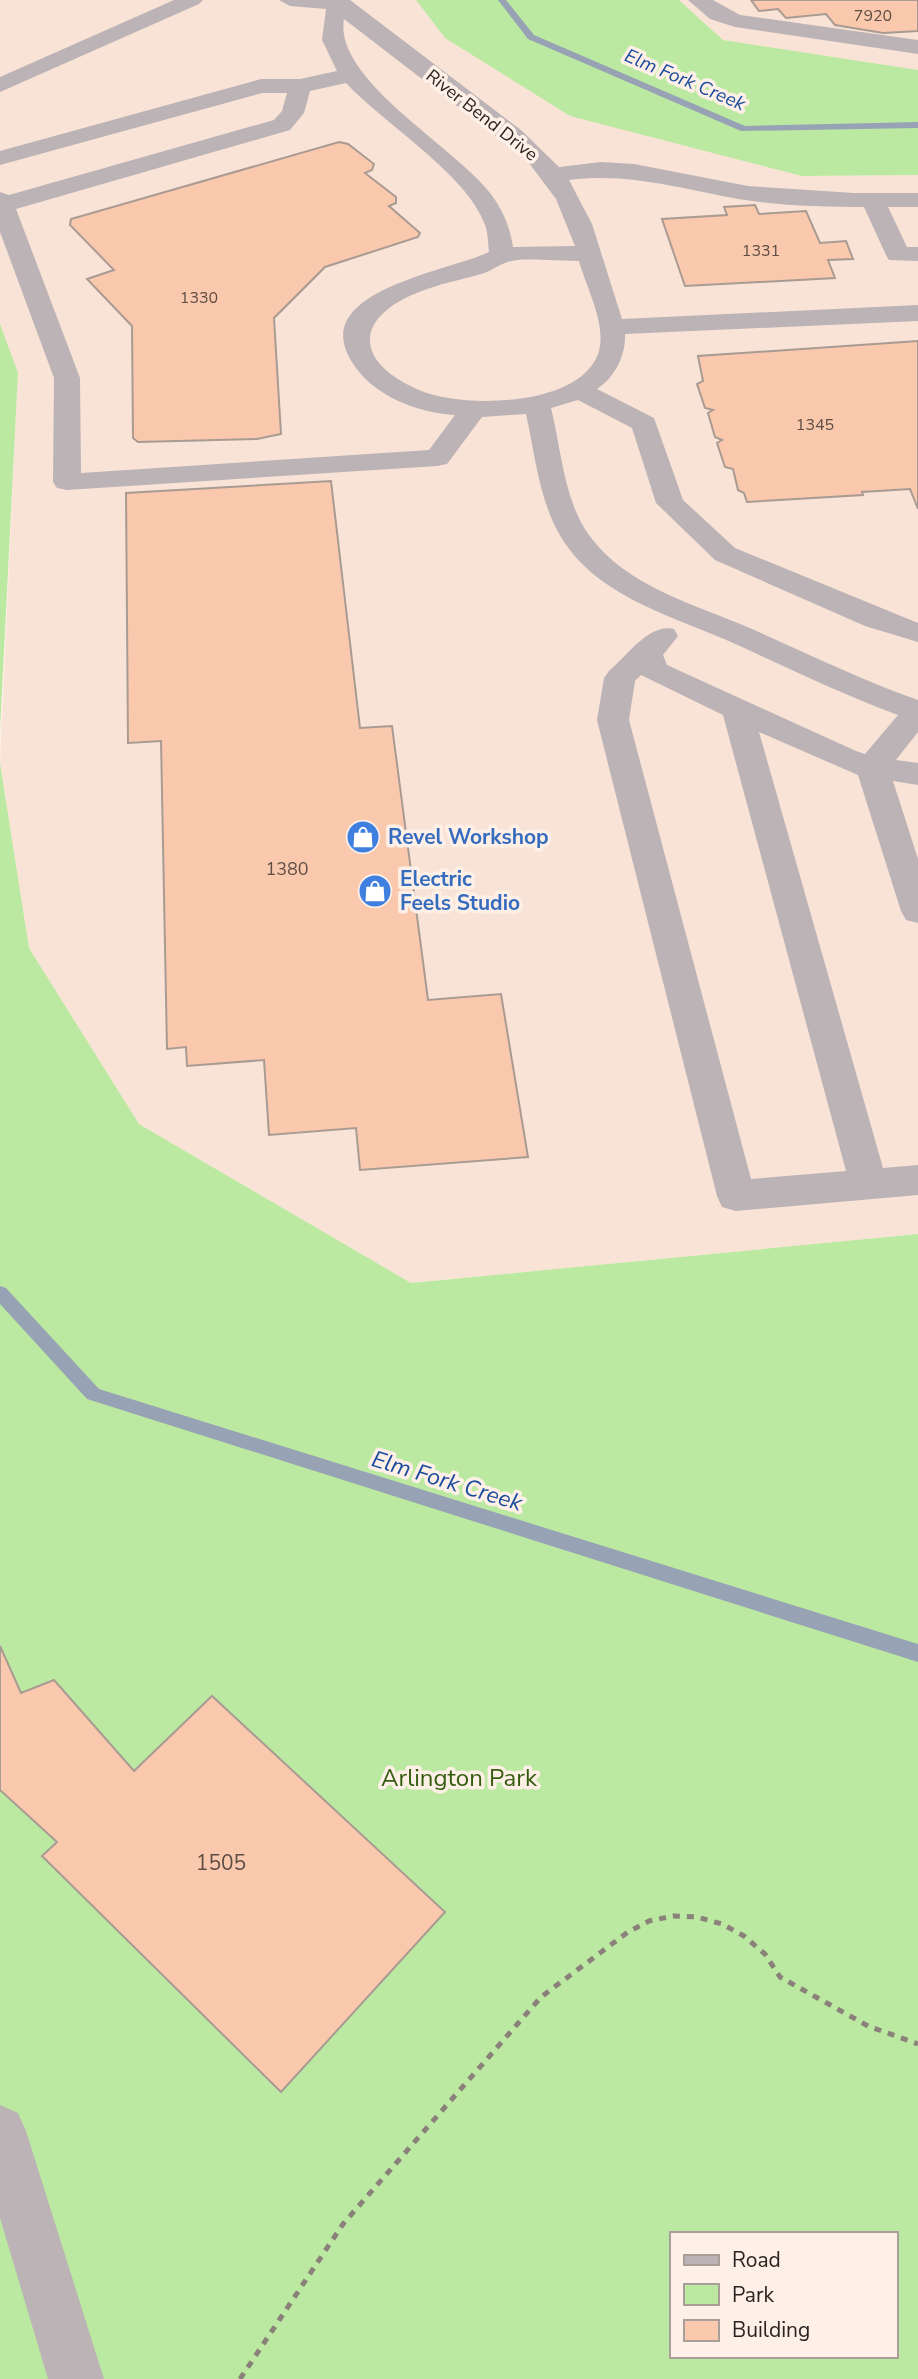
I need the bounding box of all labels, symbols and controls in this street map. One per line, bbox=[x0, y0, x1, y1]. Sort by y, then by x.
house number: 7920 bbox=[854, 5, 892, 27]
water label: Elm Fork Creek bbox=[621, 43, 750, 117]
street label: River Bend Drive bbox=[421, 64, 543, 166]
house number: 1331 bbox=[742, 240, 780, 262]
house number: 1330 bbox=[180, 287, 218, 309]
house number: 1345 bbox=[796, 414, 834, 436]
shop icon: Revel Workshop bbox=[344, 818, 382, 856]
place label: Revel Workshop bbox=[388, 823, 549, 851]
house number: 1380 bbox=[265, 857, 309, 881]
place label: Electric Feels Studio bbox=[400, 865, 520, 917]
shop icon: Electric Feels Studio bbox=[356, 872, 394, 910]
water label: Elm Fork Creek bbox=[368, 1443, 527, 1519]
park label: Arlington Park bbox=[381, 1762, 538, 1794]
house number: 1505 bbox=[196, 1849, 246, 1877]
legend bbox=[670, 2232, 897, 2358]
text: Road bbox=[732, 2246, 781, 2274]
text: Park bbox=[732, 2281, 774, 2309]
text: Building bbox=[732, 2316, 810, 2344]

